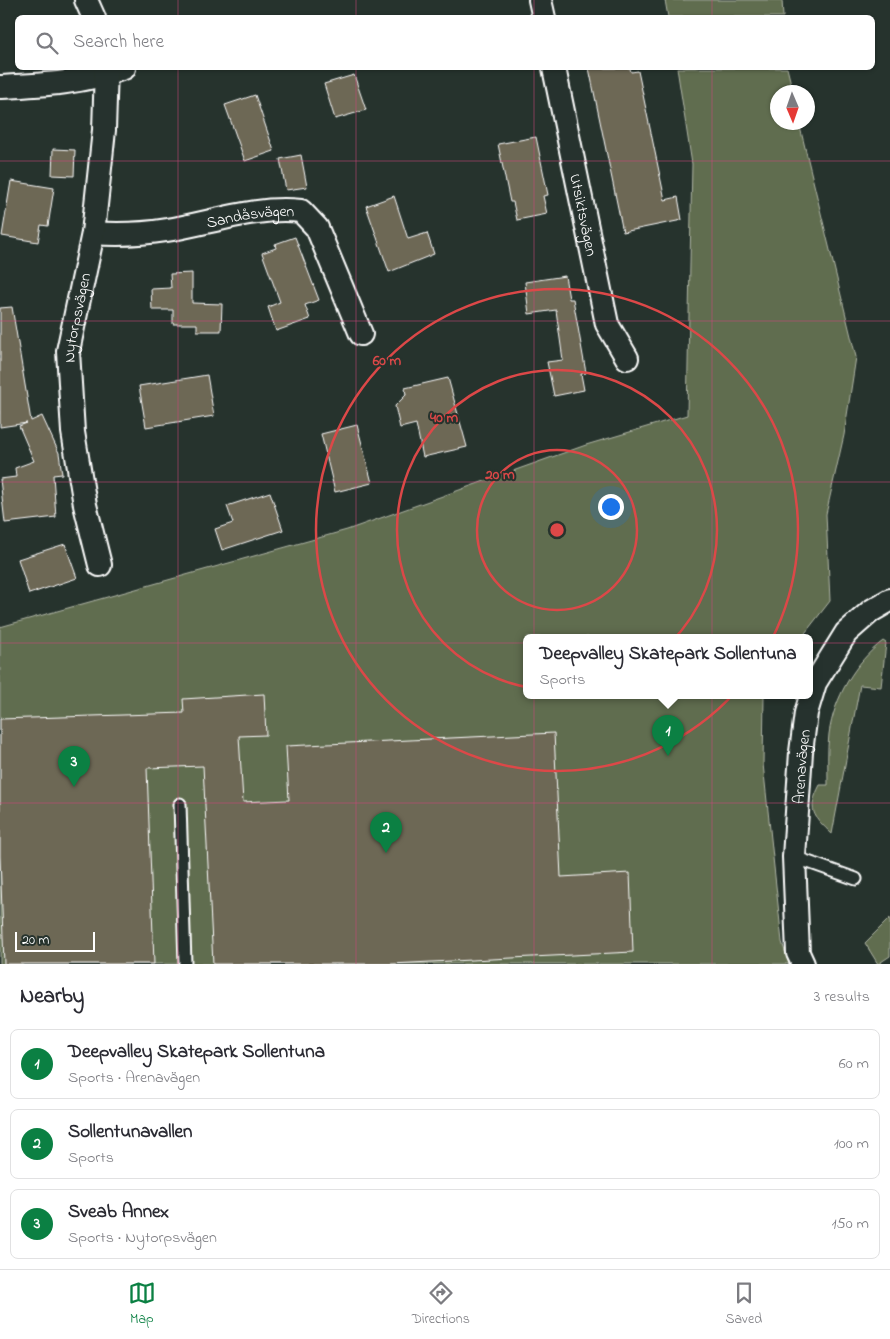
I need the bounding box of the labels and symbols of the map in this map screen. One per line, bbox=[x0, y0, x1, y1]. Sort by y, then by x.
north arrow bbox=[770, 85, 815, 130]
street label: Utsiktsvägen bbox=[562, 172, 603, 259]
street label: Sandåsvägen bbox=[204, 200, 295, 236]
street label: Nytorpsvägen bbox=[58, 271, 98, 363]
text: 60 m bbox=[372, 350, 402, 372]
text: 40 m bbox=[429, 407, 458, 429]
text: 20 m bbox=[484, 464, 515, 486]
your location bbox=[598, 494, 624, 520]
centre of rings bbox=[548, 521, 566, 539]
pin: 1 bbox=[652, 715, 684, 756]
street label: Arenavägen bbox=[788, 728, 818, 805]
pin: 3 bbox=[58, 746, 90, 787]
pin: 2 bbox=[370, 812, 402, 853]
scale bar bbox=[15, 929, 95, 952]

